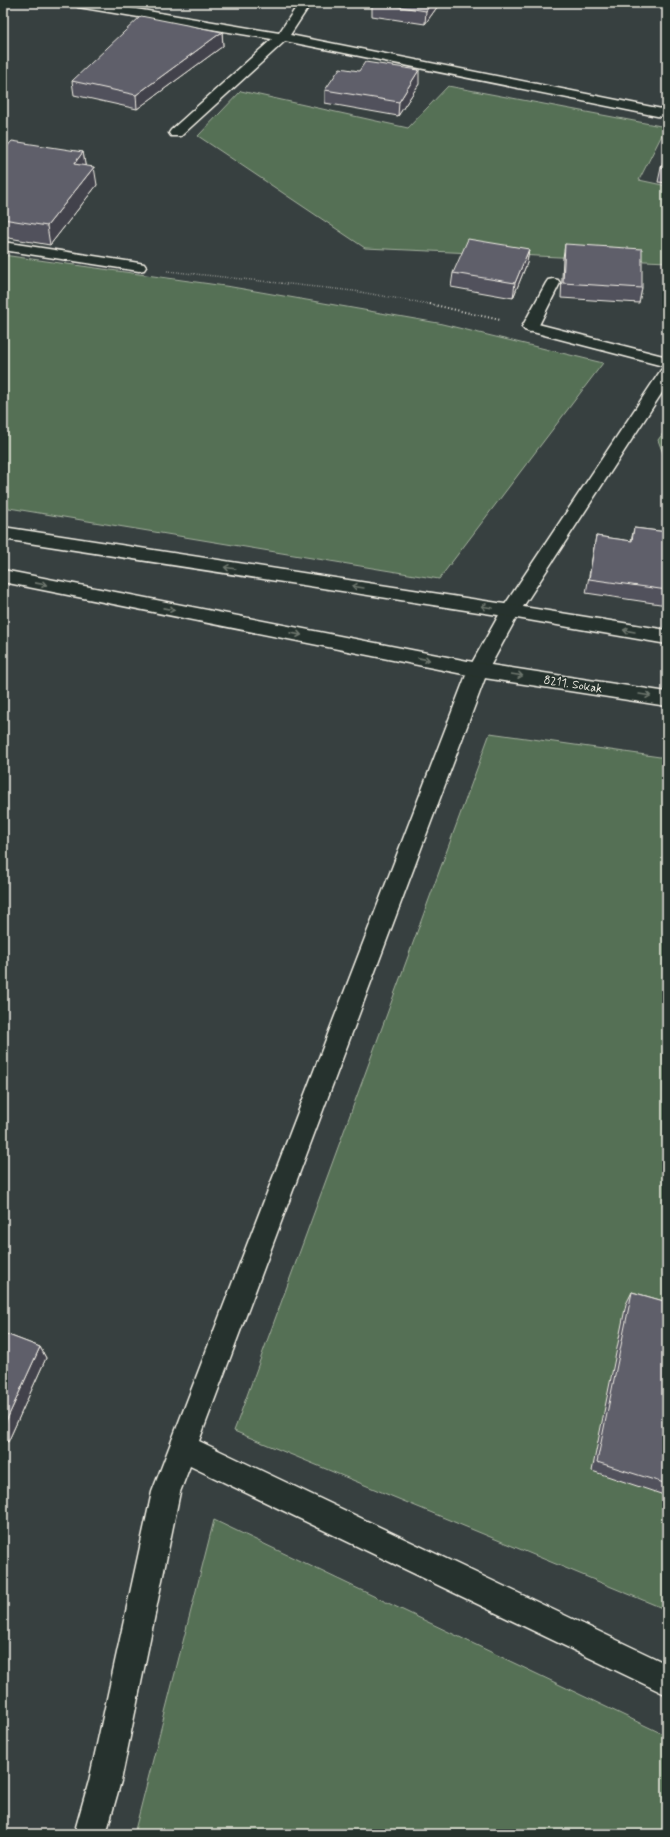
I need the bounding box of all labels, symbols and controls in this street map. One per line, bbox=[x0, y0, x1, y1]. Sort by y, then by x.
one-way arrow bbox=[223, 564, 236, 572]
one-way arrow bbox=[34, 580, 47, 588]
one-way arrow bbox=[352, 583, 365, 591]
one-way arrow bbox=[480, 603, 493, 611]
one-way arrow bbox=[162, 605, 175, 613]
one-way arrow bbox=[622, 627, 635, 635]
one-way arrow bbox=[290, 630, 303, 638]
one-way arrow bbox=[417, 655, 430, 663]
one-way arrow bbox=[510, 672, 523, 680]
street label: 8211. Sokak bbox=[542, 672, 603, 698]
one-way arrow bbox=[638, 691, 651, 699]

